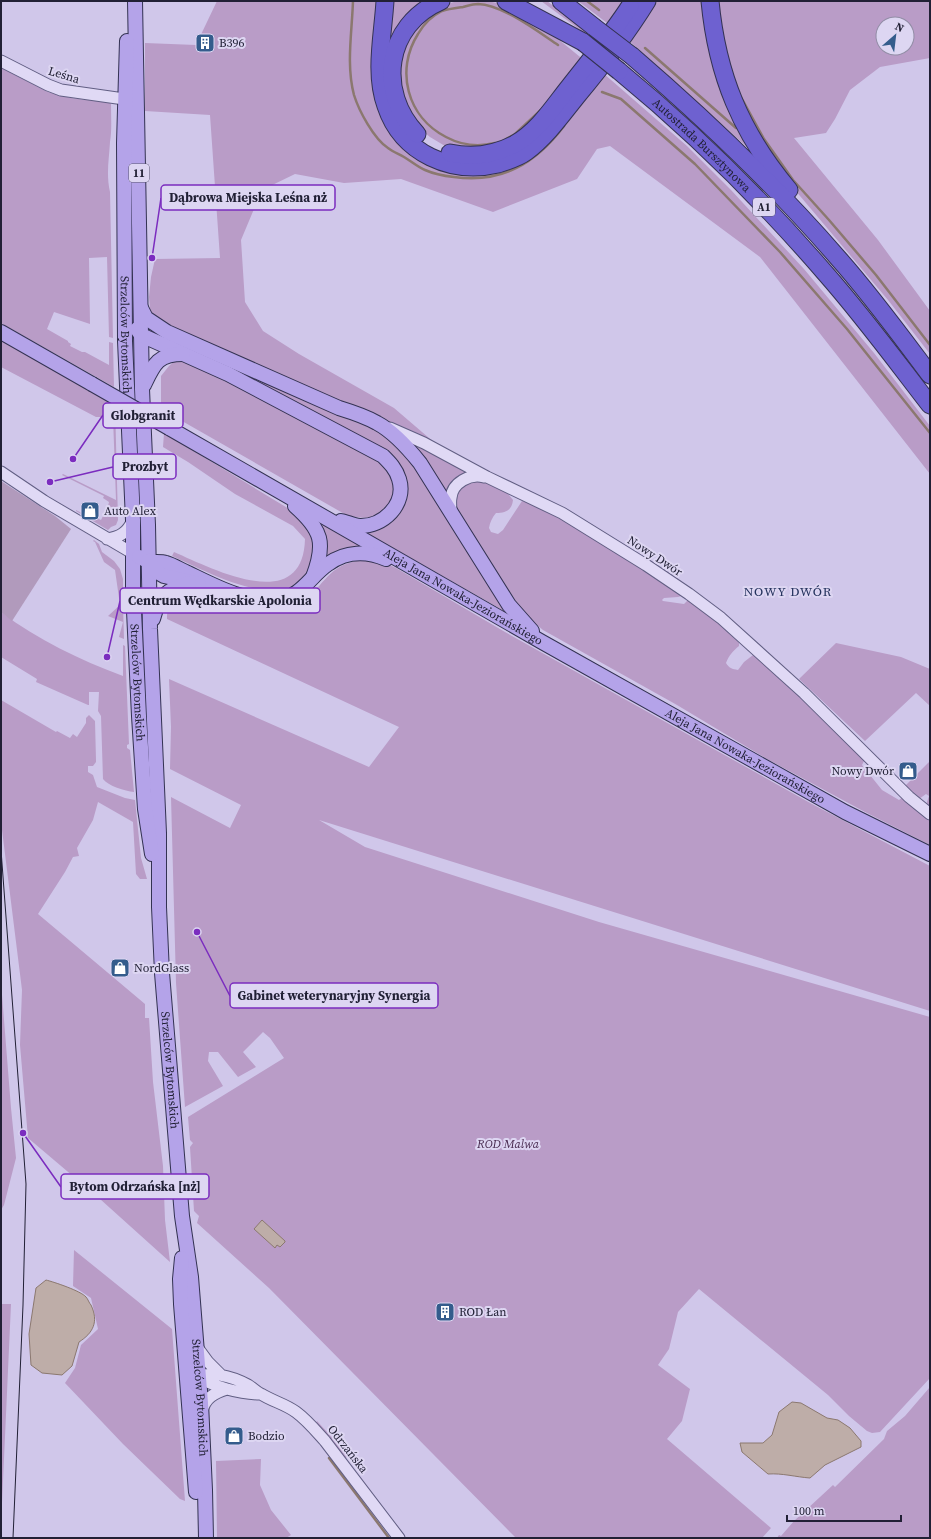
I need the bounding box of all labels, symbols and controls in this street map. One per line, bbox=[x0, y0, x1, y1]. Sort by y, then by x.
north arrow bbox=[875, 16, 915, 56]
text: N bbox=[892, 19, 907, 36]
building icon: B396 bbox=[194, 32, 216, 54]
place label: B396 bbox=[219, 35, 245, 51]
street label: Leśna bbox=[46, 63, 82, 88]
street label: Autostrada Bursztynowa bbox=[649, 95, 755, 196]
road number: 11 bbox=[129, 164, 149, 182]
callout: Dąbrowa Miejska Leśna nż bbox=[161, 185, 335, 210]
text: Dąbrowa Miejska Leśna nż bbox=[169, 189, 327, 206]
road number: A1 bbox=[753, 198, 775, 216]
street label: Strzelców Bytomskich bbox=[117, 276, 135, 394]
callout: Globgranit bbox=[103, 403, 183, 428]
text: Globgranit bbox=[111, 407, 176, 424]
callout: Prozbyt bbox=[113, 454, 176, 479]
text: Prozbyt bbox=[122, 458, 169, 475]
shop icon: Auto Alex bbox=[79, 500, 101, 522]
place label: Auto Alex bbox=[104, 503, 157, 519]
street label: Nowy Dwór bbox=[624, 532, 686, 580]
street label: Aleja Jana Nowaka-Jeziorańskiego bbox=[380, 545, 546, 649]
district label: NOWY DWÓR bbox=[744, 583, 832, 600]
callout: Centrum Wędkarskie Apolonia bbox=[120, 588, 320, 613]
text: Centrum Wędkarskie Apolonia bbox=[128, 592, 312, 609]
street label: Strzelców Bytomskich bbox=[127, 623, 149, 742]
street label: Aleja Jana Nowaka-Jeziorańskiego bbox=[662, 705, 828, 808]
shop icon: Nowy Dwór bbox=[897, 760, 919, 782]
place label: Nowy Dwór bbox=[831, 763, 894, 779]
shop icon: NordGlass bbox=[109, 957, 131, 979]
place label: NordGlass bbox=[134, 960, 189, 976]
callout: Gabinet weterynaryjny Synergia bbox=[230, 983, 438, 1008]
text: Gabinet weterynaryjny Synergia bbox=[238, 987, 431, 1004]
street label: Strzelców Bytomskich bbox=[157, 1011, 183, 1130]
park label: ROD Malwa bbox=[476, 1136, 540, 1152]
callout: Bytom Odrzańska [nż] bbox=[61, 1174, 209, 1199]
text: Bytom Odrzańska [nż] bbox=[69, 1178, 201, 1195]
building icon: ROD Łan bbox=[434, 1301, 456, 1323]
place label: ROD Łan bbox=[459, 1304, 507, 1320]
street label: Strzelców Bytomskich bbox=[188, 1338, 211, 1457]
street label: Odrzańska bbox=[324, 1422, 372, 1477]
shop icon: Bodzio bbox=[223, 1425, 245, 1447]
place label: Bodzio bbox=[248, 1428, 285, 1444]
scale bar bbox=[787, 1497, 901, 1523]
text: 100 m bbox=[793, 1503, 825, 1519]

